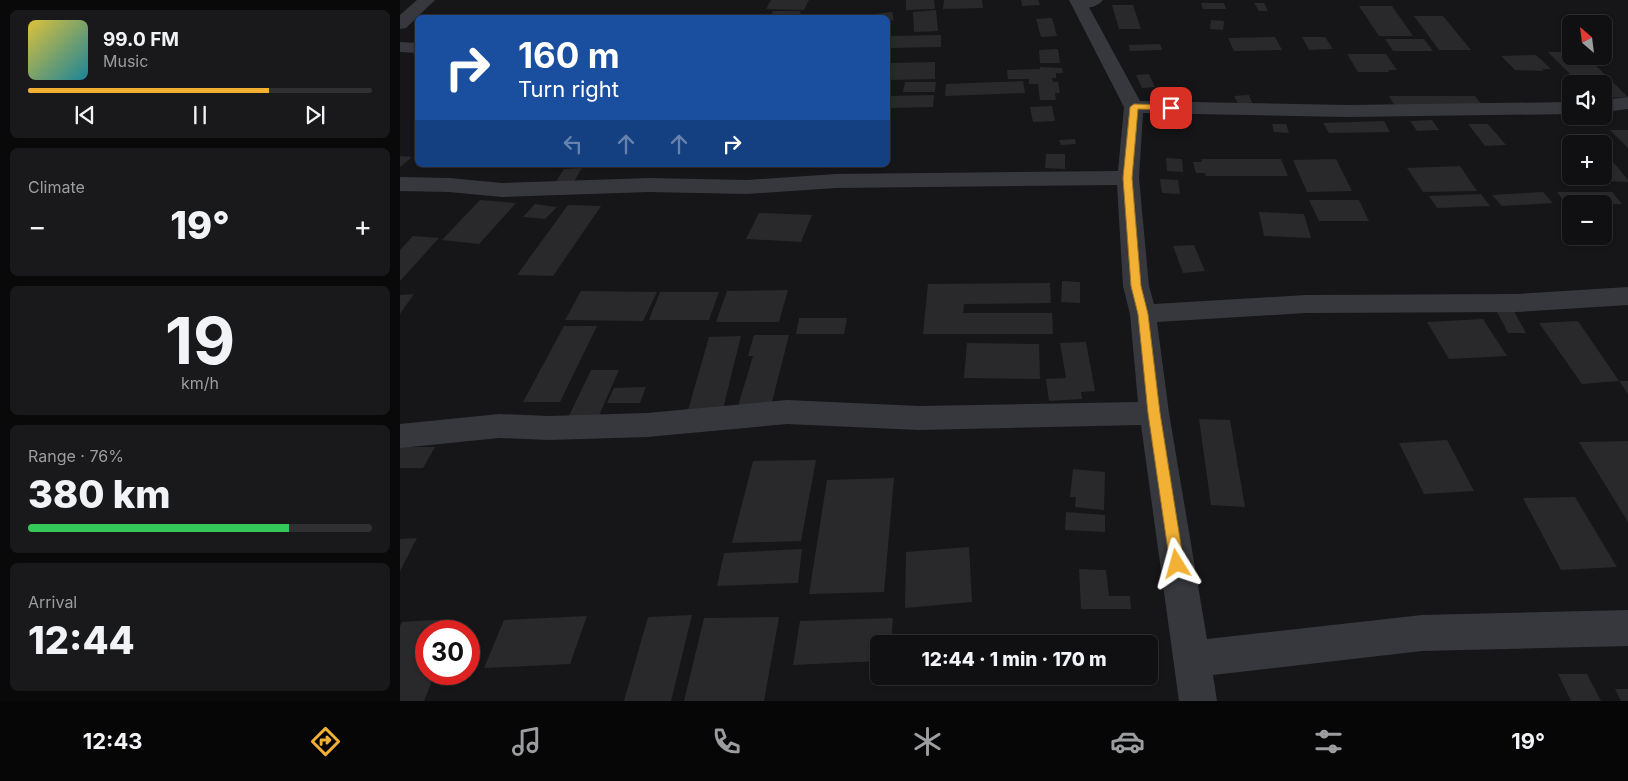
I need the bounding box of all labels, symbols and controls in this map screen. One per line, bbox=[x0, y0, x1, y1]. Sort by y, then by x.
north arrow bbox=[1562, 15, 1612, 65]
map controls bbox=[1562, 15, 1612, 245]
text: 99.0 FM bbox=[103, 28, 179, 51]
text: 160 m bbox=[518, 34, 620, 76]
icon: right bbox=[435, 35, 500, 100]
text: Music bbox=[103, 51, 148, 71]
button: sound bbox=[1562, 75, 1612, 125]
text: Turn right bbox=[518, 76, 619, 102]
pin bbox=[1150, 87, 1192, 129]
icon: arrive bbox=[1157, 94, 1185, 122]
icon: previous bbox=[71, 101, 99, 129]
icon: pause bbox=[186, 101, 214, 129]
icon: next bbox=[301, 101, 329, 129]
icon: left bbox=[559, 130, 587, 158]
icon: ahead bbox=[612, 130, 640, 158]
icon: ahead bbox=[665, 130, 693, 158]
icon: right bbox=[718, 130, 746, 158]
button: + bbox=[1562, 135, 1612, 185]
text: Climate bbox=[28, 177, 85, 197]
button: − bbox=[1562, 195, 1612, 245]
text: 19° bbox=[170, 202, 230, 248]
text: − bbox=[28, 209, 47, 243]
text: + bbox=[353, 209, 372, 243]
text: 19 bbox=[165, 301, 235, 380]
text: km/h bbox=[181, 373, 219, 393]
text: Range · 76% bbox=[28, 446, 124, 466]
text: 380 km bbox=[28, 471, 171, 517]
position arrow bbox=[1150, 537, 1202, 589]
text: Arrival bbox=[28, 592, 77, 612]
text: 12:44 bbox=[28, 617, 135, 663]
speed limit sign: 30 bbox=[415, 620, 480, 685]
text: 12:44 · 1 min · 170 m bbox=[921, 648, 1107, 671]
icon: directions bbox=[308, 724, 343, 759]
icon: music bbox=[509, 724, 544, 759]
icon: phone bbox=[709, 724, 744, 759]
icon: climate bbox=[910, 724, 945, 759]
icon: car bbox=[1110, 724, 1145, 759]
icon: filters bbox=[1311, 724, 1346, 759]
text: 12:43 bbox=[83, 728, 143, 754]
text: 19° bbox=[1511, 728, 1545, 754]

